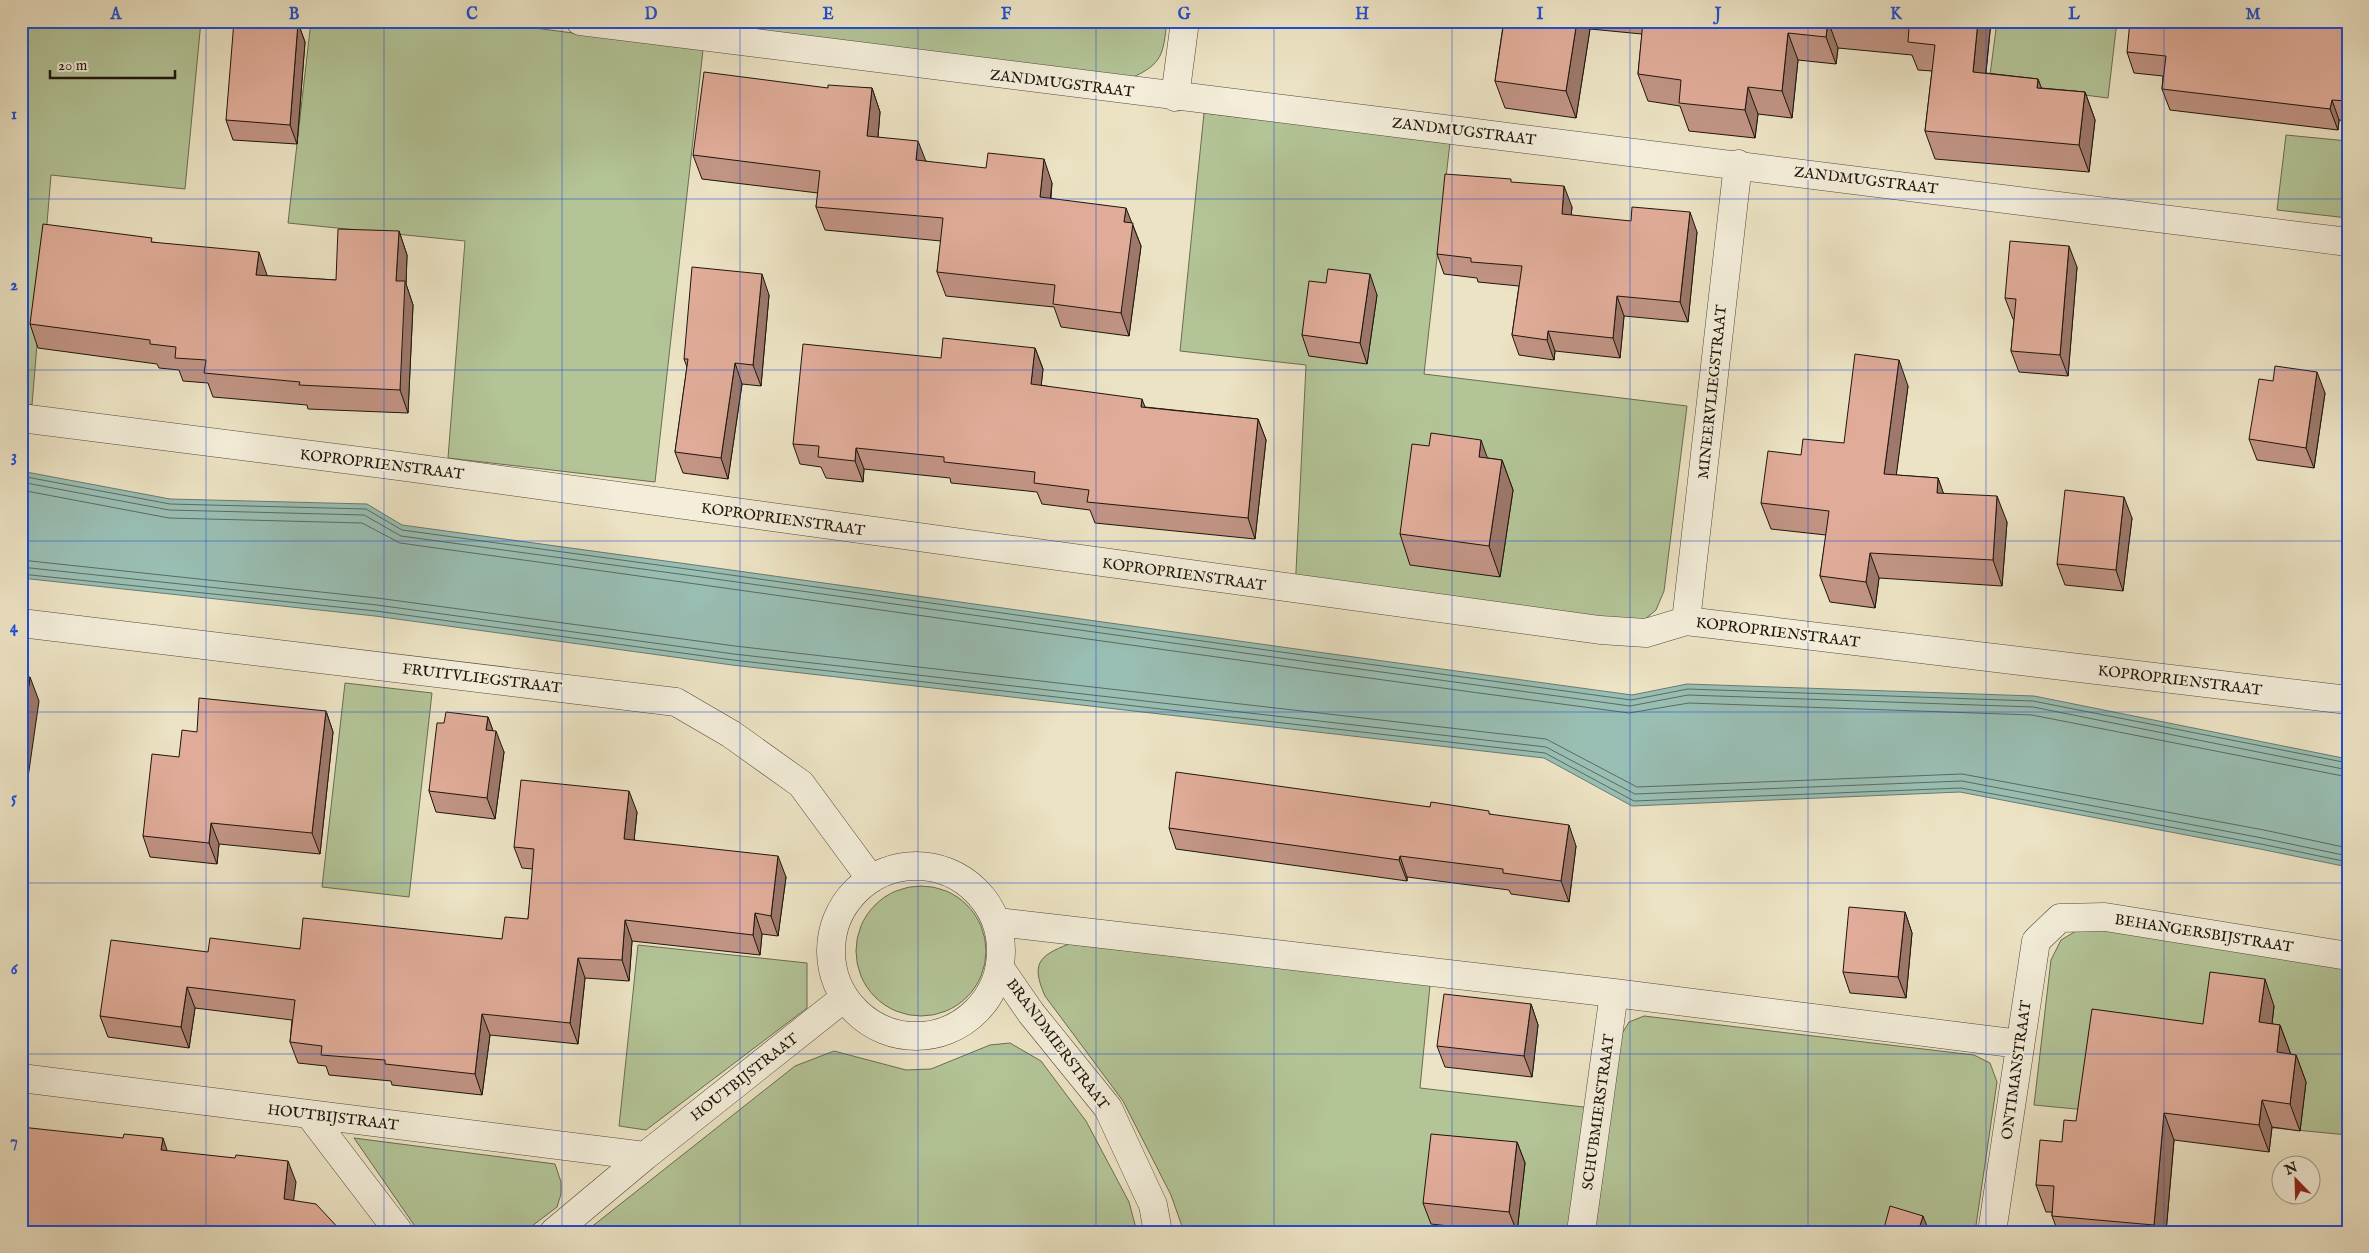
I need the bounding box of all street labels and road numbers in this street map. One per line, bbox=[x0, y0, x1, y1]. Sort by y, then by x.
street label: ZANDMUGSTRAAT bbox=[989, 65, 1135, 102]
street label: ZANDMUGSTRAAT bbox=[1391, 113, 1537, 150]
street label: ZANDMUGSTRAAT bbox=[1793, 162, 1939, 199]
street label: MINEERVLIEGSTRAAT bbox=[1694, 304, 1731, 480]
street label: KOPROPRIENSTRAAT bbox=[299, 445, 465, 484]
street label: KOPROPRIENSTRAAT bbox=[700, 499, 866, 540]
street label: KOPROPRIENSTRAAT bbox=[1101, 554, 1267, 595]
street label: KOPROPRIENSTRAAT bbox=[1695, 613, 1861, 652]
street label: FRUITVLIEGSTRAAT bbox=[401, 659, 563, 698]
street label: KOPROPRIENSTRAAT bbox=[2097, 661, 2263, 700]
street label: BEHANGERSBIJSTRAAT bbox=[2113, 910, 2295, 957]
street label: BRANDMIERSTRAAT bbox=[1002, 975, 1113, 1114]
street label: ONTIMANSTRAAT bbox=[1997, 999, 2036, 1141]
street label: HOUTBIJSTRAAT bbox=[687, 1029, 802, 1125]
street label: SCHUBMIERSTRAAT bbox=[1578, 1033, 1619, 1191]
street label: HOUTBIJSTRAAT bbox=[266, 1100, 400, 1135]

